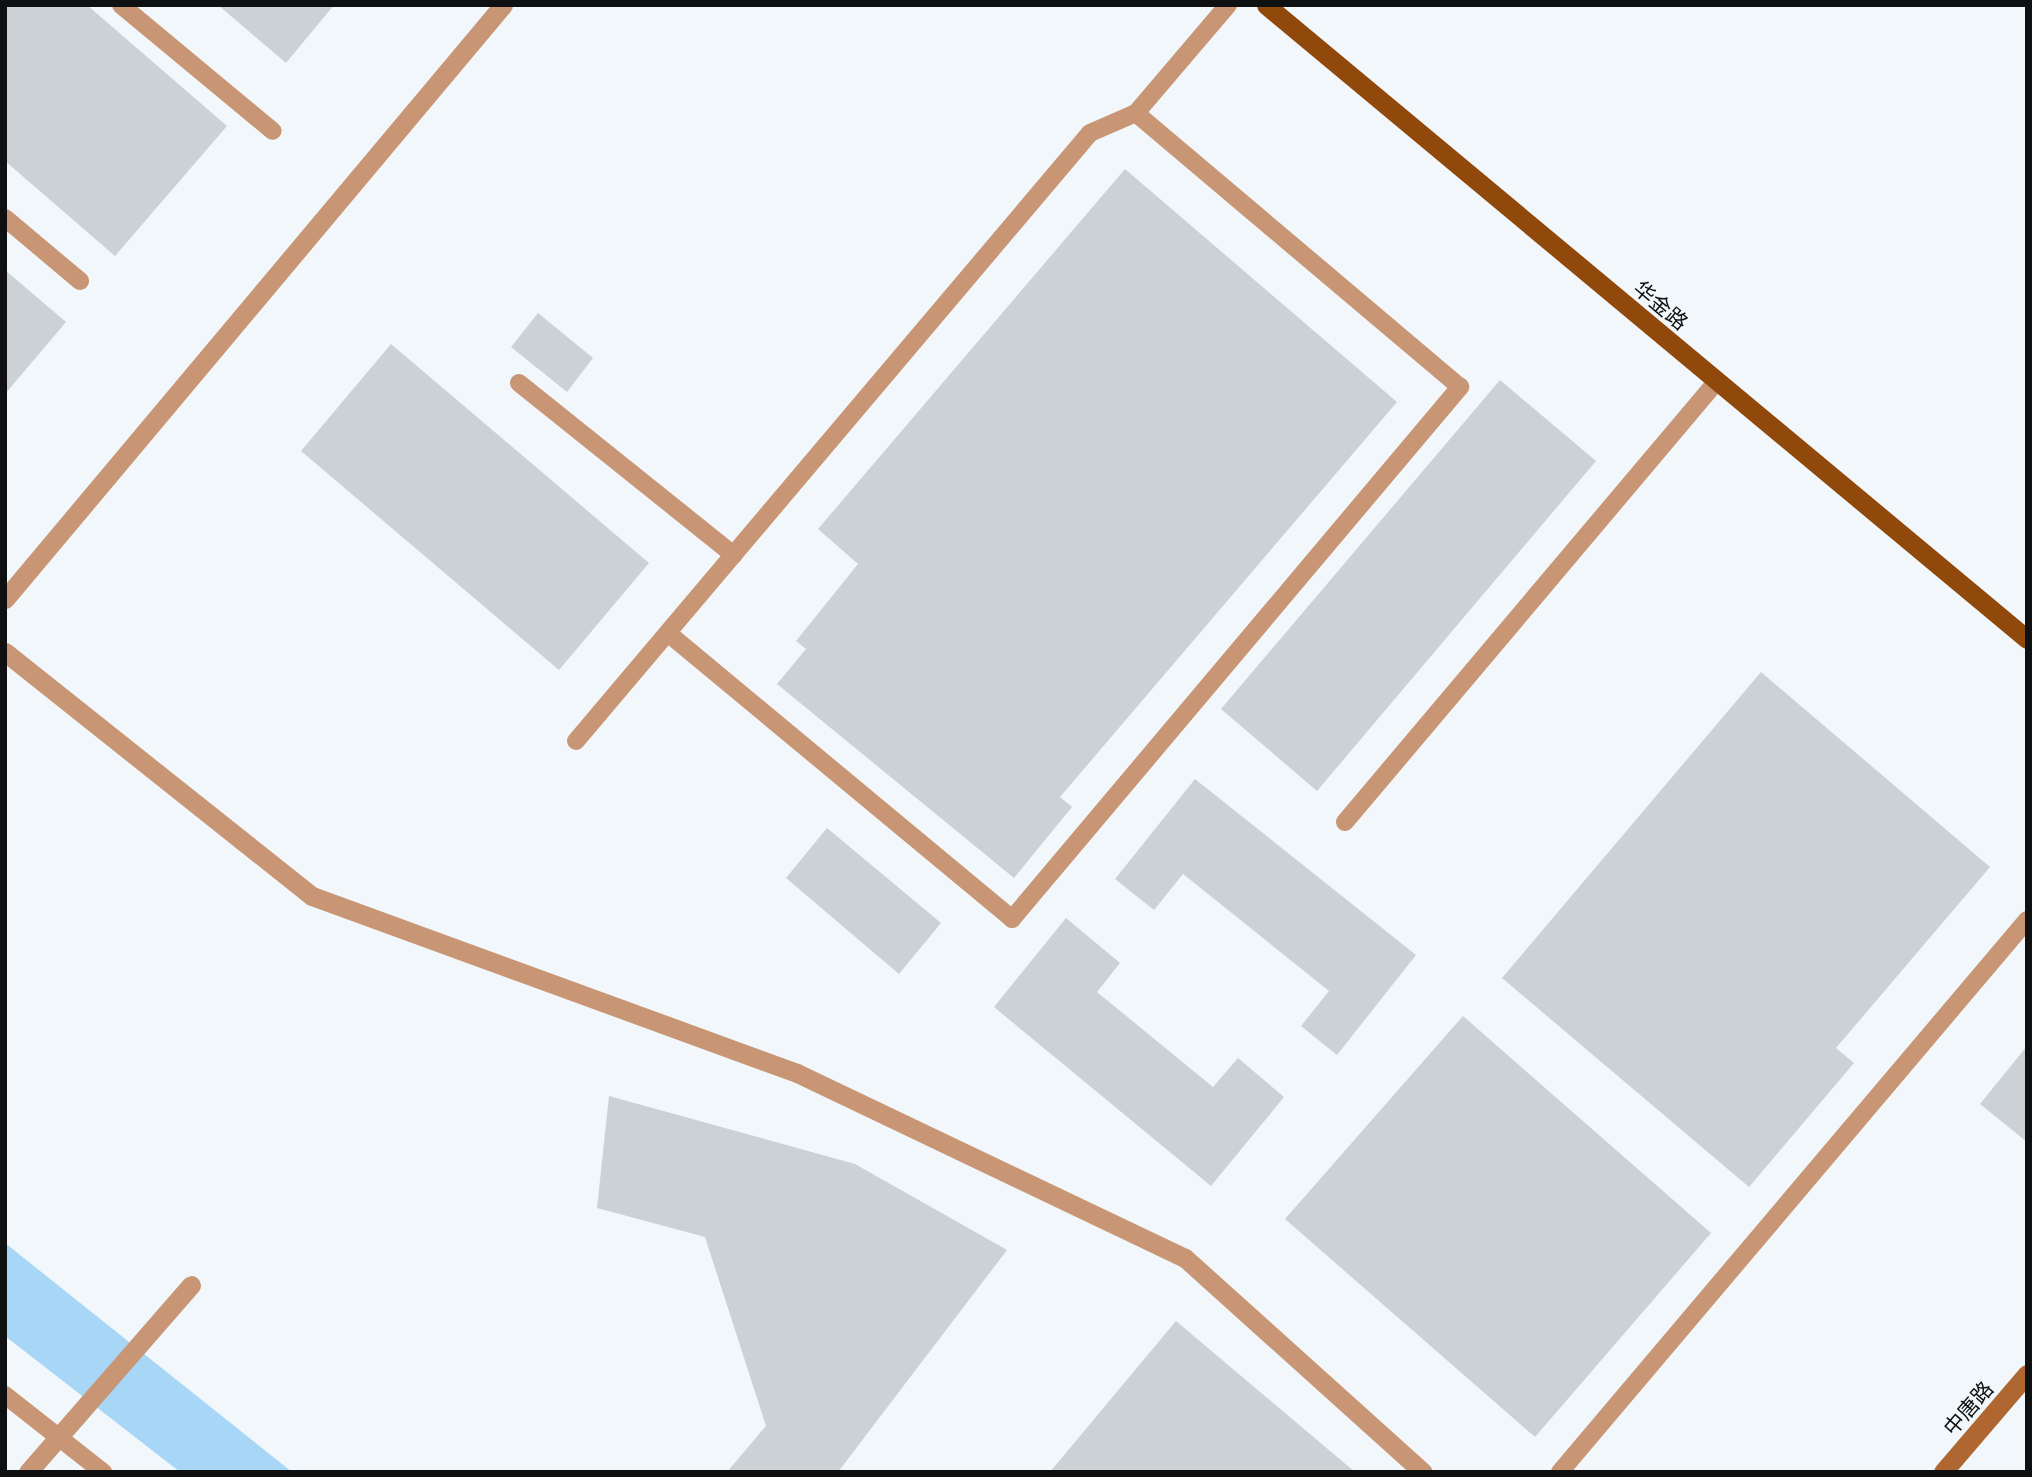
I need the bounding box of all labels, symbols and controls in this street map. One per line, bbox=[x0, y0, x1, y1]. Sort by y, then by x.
street label: 华金路 bbox=[1629, 275, 1693, 335]
street label: 中唐路 bbox=[1938, 1376, 1998, 1440]

